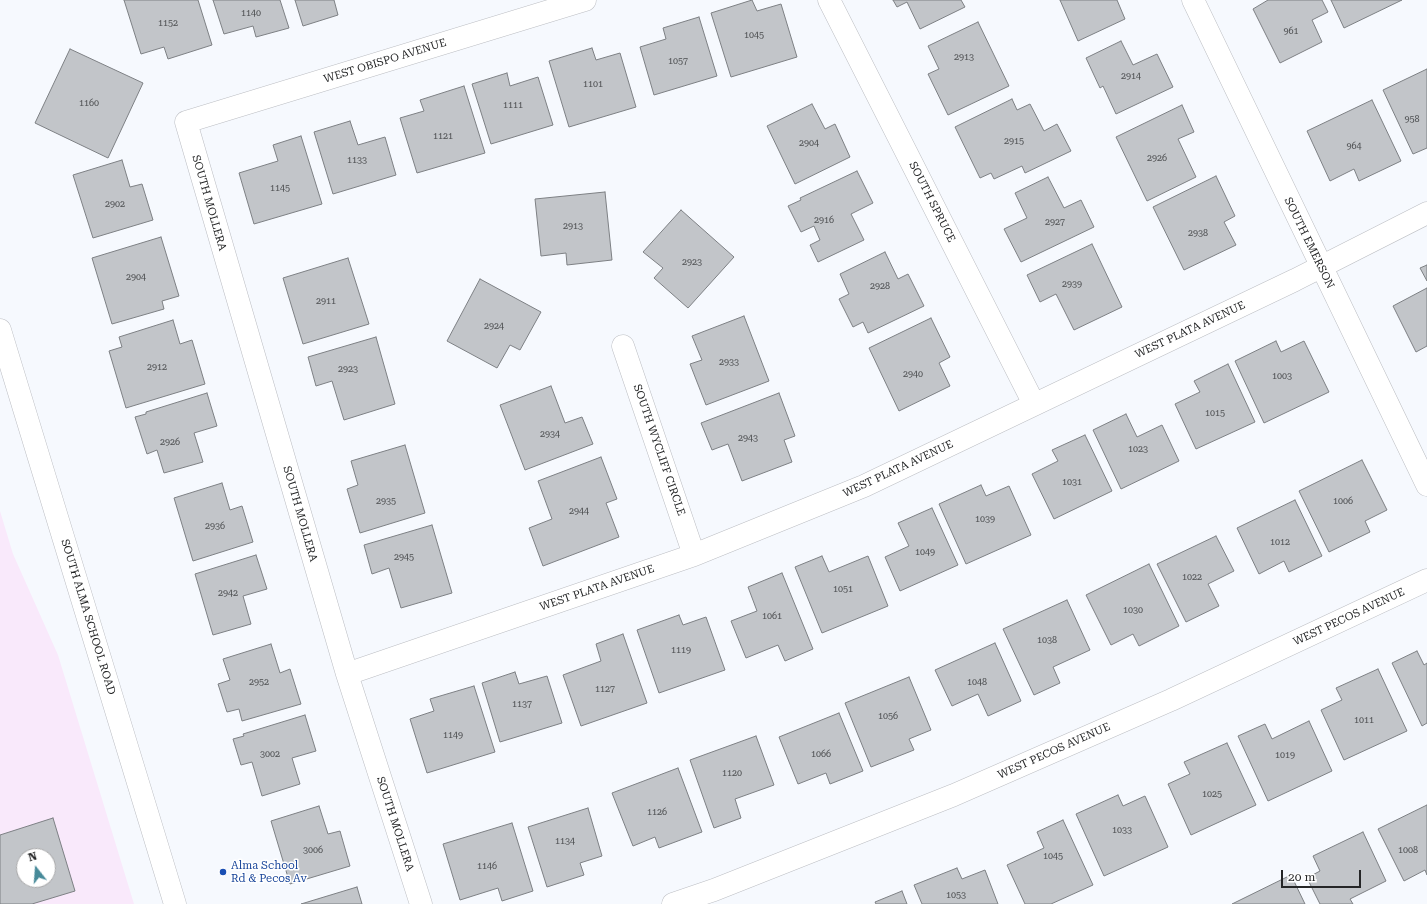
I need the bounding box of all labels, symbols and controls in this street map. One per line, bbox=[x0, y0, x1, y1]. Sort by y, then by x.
house number: 1140 bbox=[241, 8, 261, 18]
house number: 1152 bbox=[158, 18, 178, 28]
house number: 961 bbox=[1283, 26, 1299, 36]
house number: 1045 bbox=[744, 30, 764, 40]
street label: WEST OBISPO AVENUE bbox=[322, 36, 448, 86]
house number: 2913 bbox=[954, 52, 974, 62]
house number: 1057 bbox=[668, 56, 688, 66]
house number: 2914 bbox=[1121, 71, 1141, 81]
house number: 1101 bbox=[583, 79, 603, 89]
house number: 1160 bbox=[79, 98, 99, 108]
house number: 1111 bbox=[503, 100, 523, 110]
house number: 958 bbox=[1404, 114, 1420, 124]
house number: 1121 bbox=[433, 131, 453, 141]
house number: 2915 bbox=[1004, 136, 1024, 146]
house number: 2904 bbox=[799, 138, 819, 148]
house number: 964 bbox=[1346, 141, 1362, 151]
house number: 2926 bbox=[1147, 153, 1167, 163]
street label: SOUTH MOLLERA bbox=[189, 154, 229, 252]
house number: 1133 bbox=[347, 155, 367, 165]
street label: SOUTH SPRUCE bbox=[906, 160, 958, 244]
house number: 1145 bbox=[270, 183, 290, 193]
street label: SOUTH EMERSON bbox=[1281, 195, 1337, 291]
house number: 2902 bbox=[105, 199, 125, 209]
house number: 2916 bbox=[814, 215, 834, 225]
house number: 2927 bbox=[1045, 217, 1065, 227]
house number: 2913 bbox=[563, 221, 583, 231]
house number: 2938 bbox=[1188, 228, 1208, 238]
house number: 2923 bbox=[682, 257, 702, 267]
house number: 2904 bbox=[126, 272, 146, 282]
house number: 2939 bbox=[1062, 279, 1082, 289]
house number: 2928 bbox=[870, 281, 890, 291]
house number: 2911 bbox=[316, 296, 336, 306]
street label: WEST PLATA AVENUE bbox=[1133, 299, 1247, 361]
house number: 2924 bbox=[484, 321, 504, 331]
house number: 2933 bbox=[719, 357, 739, 367]
house number: 2912 bbox=[147, 362, 167, 372]
house number: 2923 bbox=[338, 364, 358, 374]
house number: 2940 bbox=[903, 369, 923, 379]
house number: 1003 bbox=[1272, 371, 1292, 381]
street label: SOUTH WYCLIFF CIRCLE bbox=[630, 382, 688, 518]
house number: 1015 bbox=[1205, 408, 1225, 418]
house number: 2934 bbox=[540, 429, 560, 439]
house number: 2943 bbox=[738, 433, 758, 443]
house number: 2926 bbox=[160, 437, 180, 447]
street label: WEST PLATA AVENUE bbox=[841, 438, 955, 500]
house number: 1023 bbox=[1128, 444, 1148, 454]
street label: SOUTH MOLLERA bbox=[280, 465, 320, 563]
house number: 1031 bbox=[1062, 477, 1082, 487]
house number: 2935 bbox=[376, 496, 396, 506]
house number: 1006 bbox=[1333, 496, 1353, 506]
house number: 2944 bbox=[569, 506, 589, 516]
house number: 1039 bbox=[975, 514, 995, 524]
house number: 2936 bbox=[205, 521, 225, 531]
house number: 1012 bbox=[1270, 537, 1290, 547]
street label: SOUTH ALMA SCHOOL ROAD bbox=[58, 538, 118, 696]
house number: 1049 bbox=[915, 547, 935, 557]
house number: 2945 bbox=[394, 552, 414, 562]
street label: WEST PLATA AVENUE bbox=[538, 562, 656, 614]
house number: 1022 bbox=[1182, 572, 1202, 582]
house number: 1051 bbox=[833, 584, 853, 594]
street label: WEST PECOS AVENUE bbox=[1291, 585, 1407, 649]
house number: 2942 bbox=[218, 588, 238, 598]
house number: 1030 bbox=[1123, 605, 1143, 615]
house number: 1061 bbox=[762, 611, 782, 621]
house number: 1038 bbox=[1037, 635, 1057, 645]
house number: 1119 bbox=[671, 645, 691, 655]
house number: 2952 bbox=[249, 677, 269, 687]
house number: 1048 bbox=[967, 677, 987, 687]
house number: 1127 bbox=[595, 684, 615, 694]
house number: 1137 bbox=[512, 699, 532, 709]
house number: 1056 bbox=[878, 711, 898, 721]
house number: 1011 bbox=[1354, 715, 1374, 725]
street label: WEST PECOS AVENUE bbox=[996, 720, 1112, 782]
house number: 1149 bbox=[443, 730, 463, 740]
house number: 3002 bbox=[260, 749, 280, 759]
house number: 1066 bbox=[811, 749, 831, 759]
house number: 1019 bbox=[1275, 750, 1295, 760]
house number: 1120 bbox=[722, 768, 742, 778]
street label: SOUTH MOLLERA bbox=[373, 775, 417, 873]
house number: 1025 bbox=[1202, 789, 1222, 799]
house number: 1126 bbox=[647, 807, 667, 817]
house number: 1033 bbox=[1112, 825, 1132, 835]
house number: 1134 bbox=[555, 836, 575, 846]
house number: 3006 bbox=[303, 845, 323, 855]
house number: 1008 bbox=[1398, 845, 1418, 855]
north arrow bbox=[16, 848, 56, 888]
text: N bbox=[27, 850, 39, 864]
house number: 1045 bbox=[1043, 851, 1063, 861]
place label: Alma School Rd & Pecos Av bbox=[231, 859, 307, 885]
house number: 1146 bbox=[477, 861, 497, 871]
scale bar bbox=[1283, 862, 1363, 888]
marker: Alma School Rd & Pecos Av bbox=[218, 867, 228, 877]
text: 20 m bbox=[1288, 870, 1315, 884]
house number: 1053 bbox=[946, 890, 966, 900]

